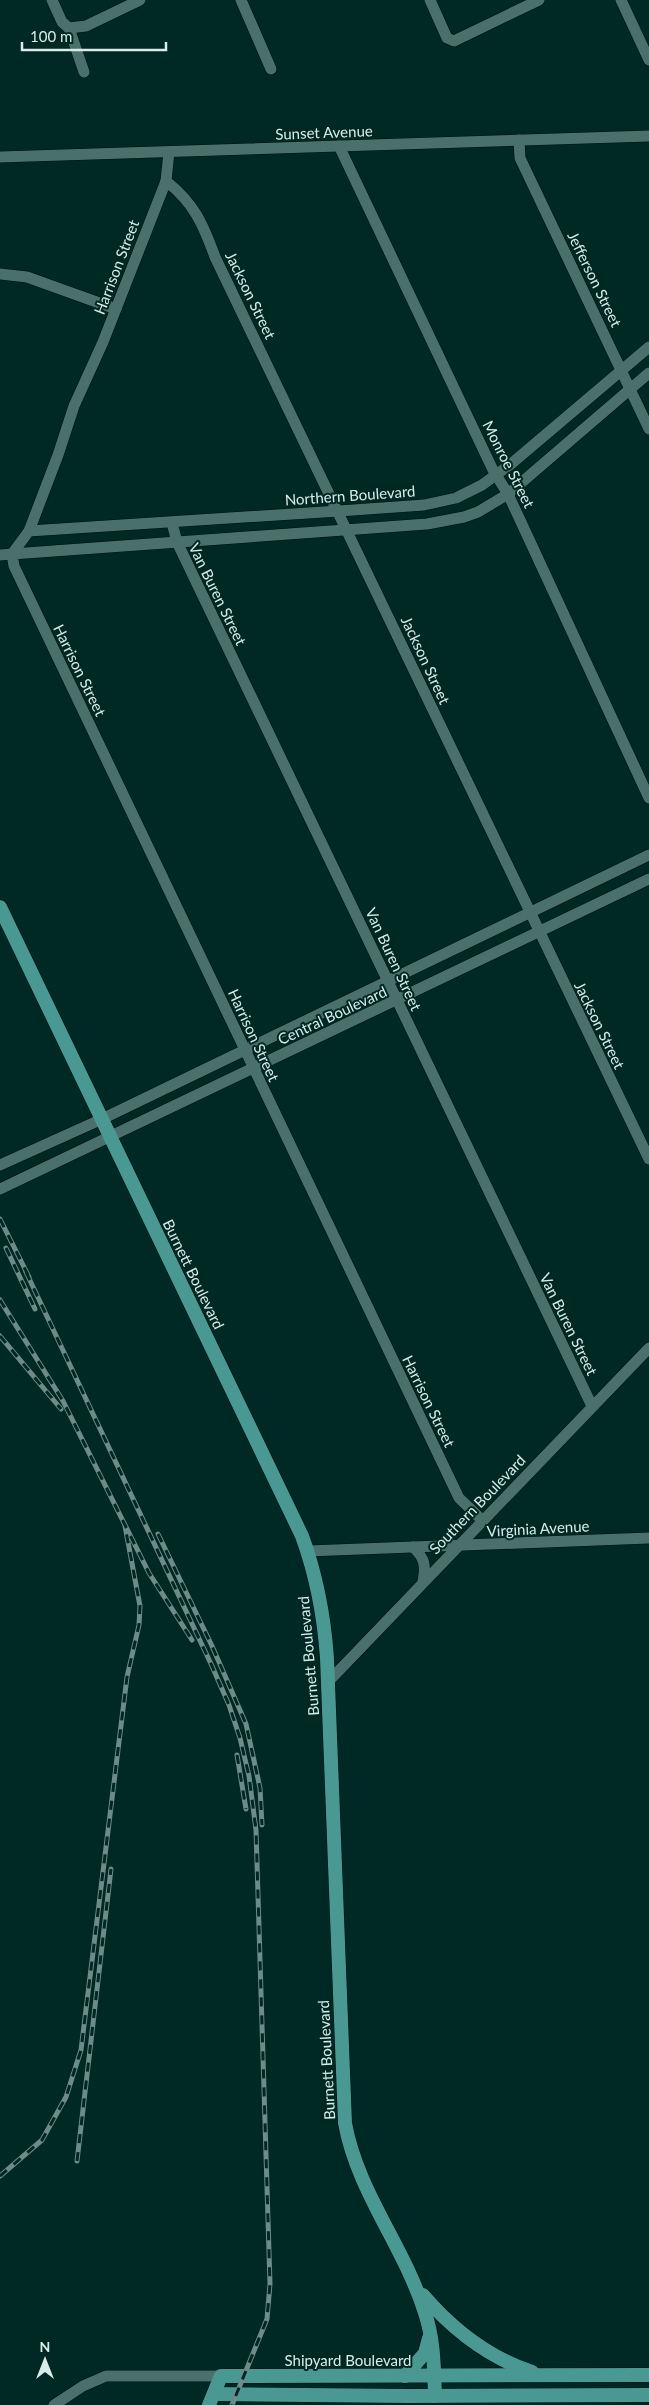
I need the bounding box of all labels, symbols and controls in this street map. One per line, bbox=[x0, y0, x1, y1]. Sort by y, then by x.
scale bar bbox=[22, 20, 166, 52]
text: 100 m bbox=[30, 27, 72, 45]
street label: Sunset Avenue bbox=[275, 121, 373, 143]
street label: Harrison Street bbox=[90, 217, 143, 317]
street label: Jefferson Street bbox=[564, 228, 626, 330]
street label: Jackson Street bbox=[222, 248, 280, 342]
street label: Monroe Street bbox=[479, 417, 539, 511]
street label: Northern Boulevard bbox=[284, 481, 416, 509]
street label: Van Buren Street bbox=[185, 540, 251, 649]
street label: Jackson Street bbox=[398, 613, 454, 707]
street label: Harrison Street bbox=[50, 621, 110, 719]
street label: Van Buren Street bbox=[362, 905, 426, 1014]
street label: Jackson Street bbox=[571, 978, 629, 1072]
street label: Central Boulevard bbox=[275, 982, 389, 1048]
street label: Harrison Street bbox=[225, 986, 284, 1085]
street label: Burnett Boulevard bbox=[160, 1216, 228, 1332]
street label: Van Buren Street bbox=[536, 1270, 602, 1379]
street label: Harrison Street bbox=[399, 1352, 459, 1450]
street label: Southern Boulevard bbox=[425, 1451, 529, 1557]
street label: Virginia Avenue bbox=[486, 1516, 590, 1540]
street label: Burnett Boulevard bbox=[294, 1595, 322, 1717]
street label: Burnett Boulevard bbox=[314, 2000, 338, 2120]
north arrow bbox=[20, 2335, 70, 2385]
text: N bbox=[40, 2338, 50, 2355]
street label: Shipyard Boulevard bbox=[285, 2351, 411, 2369]

